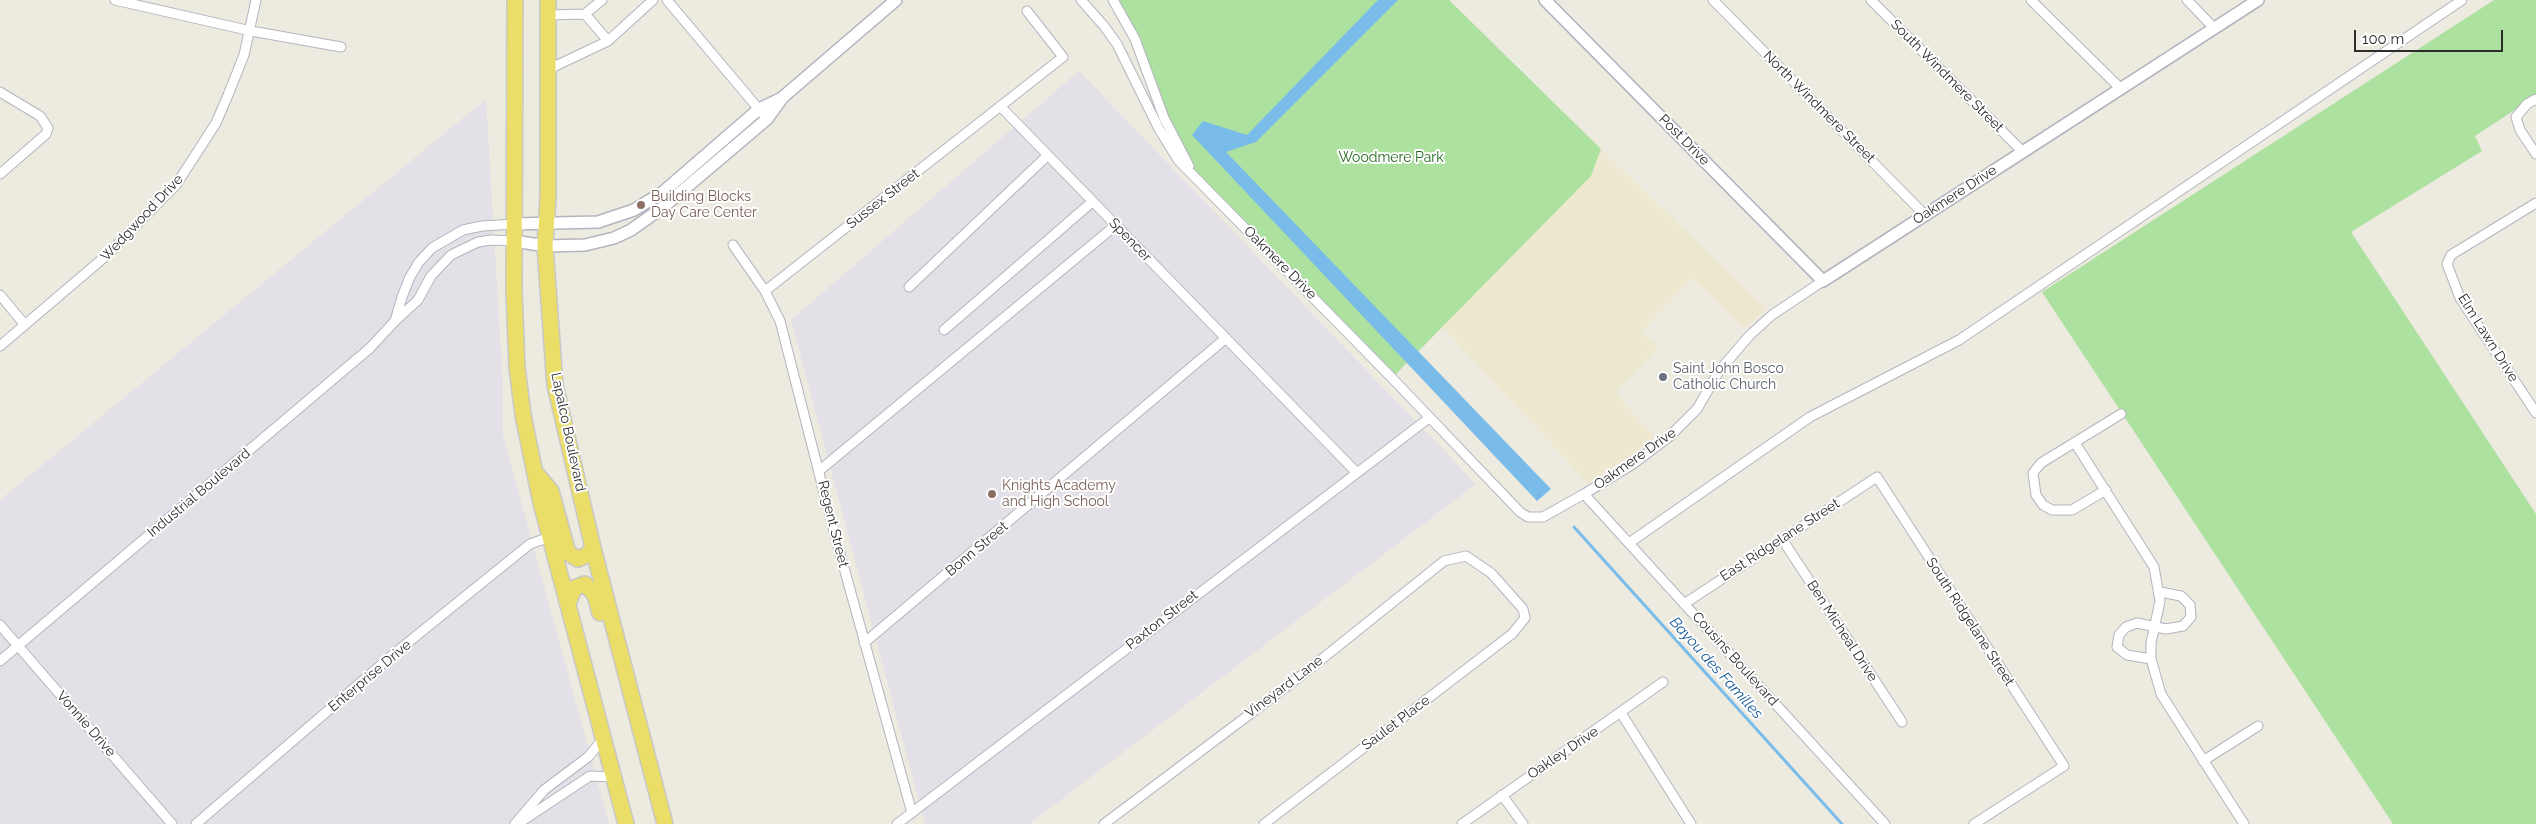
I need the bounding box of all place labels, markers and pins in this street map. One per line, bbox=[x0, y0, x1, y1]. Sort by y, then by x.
place label: Building Blocks Day Care Center bbox=[651, 189, 757, 222]
marker: Building Blocks Day Care Center bbox=[635, 199, 647, 211]
place label: Saint John Bosco Catholic Church bbox=[1673, 361, 1784, 394]
marker: Saint John Bosco Catholic Church bbox=[1657, 371, 1669, 383]
place label: Knights Academy and High School bbox=[1002, 478, 1116, 511]
marker: Knights Academy and High School bbox=[986, 488, 998, 500]

